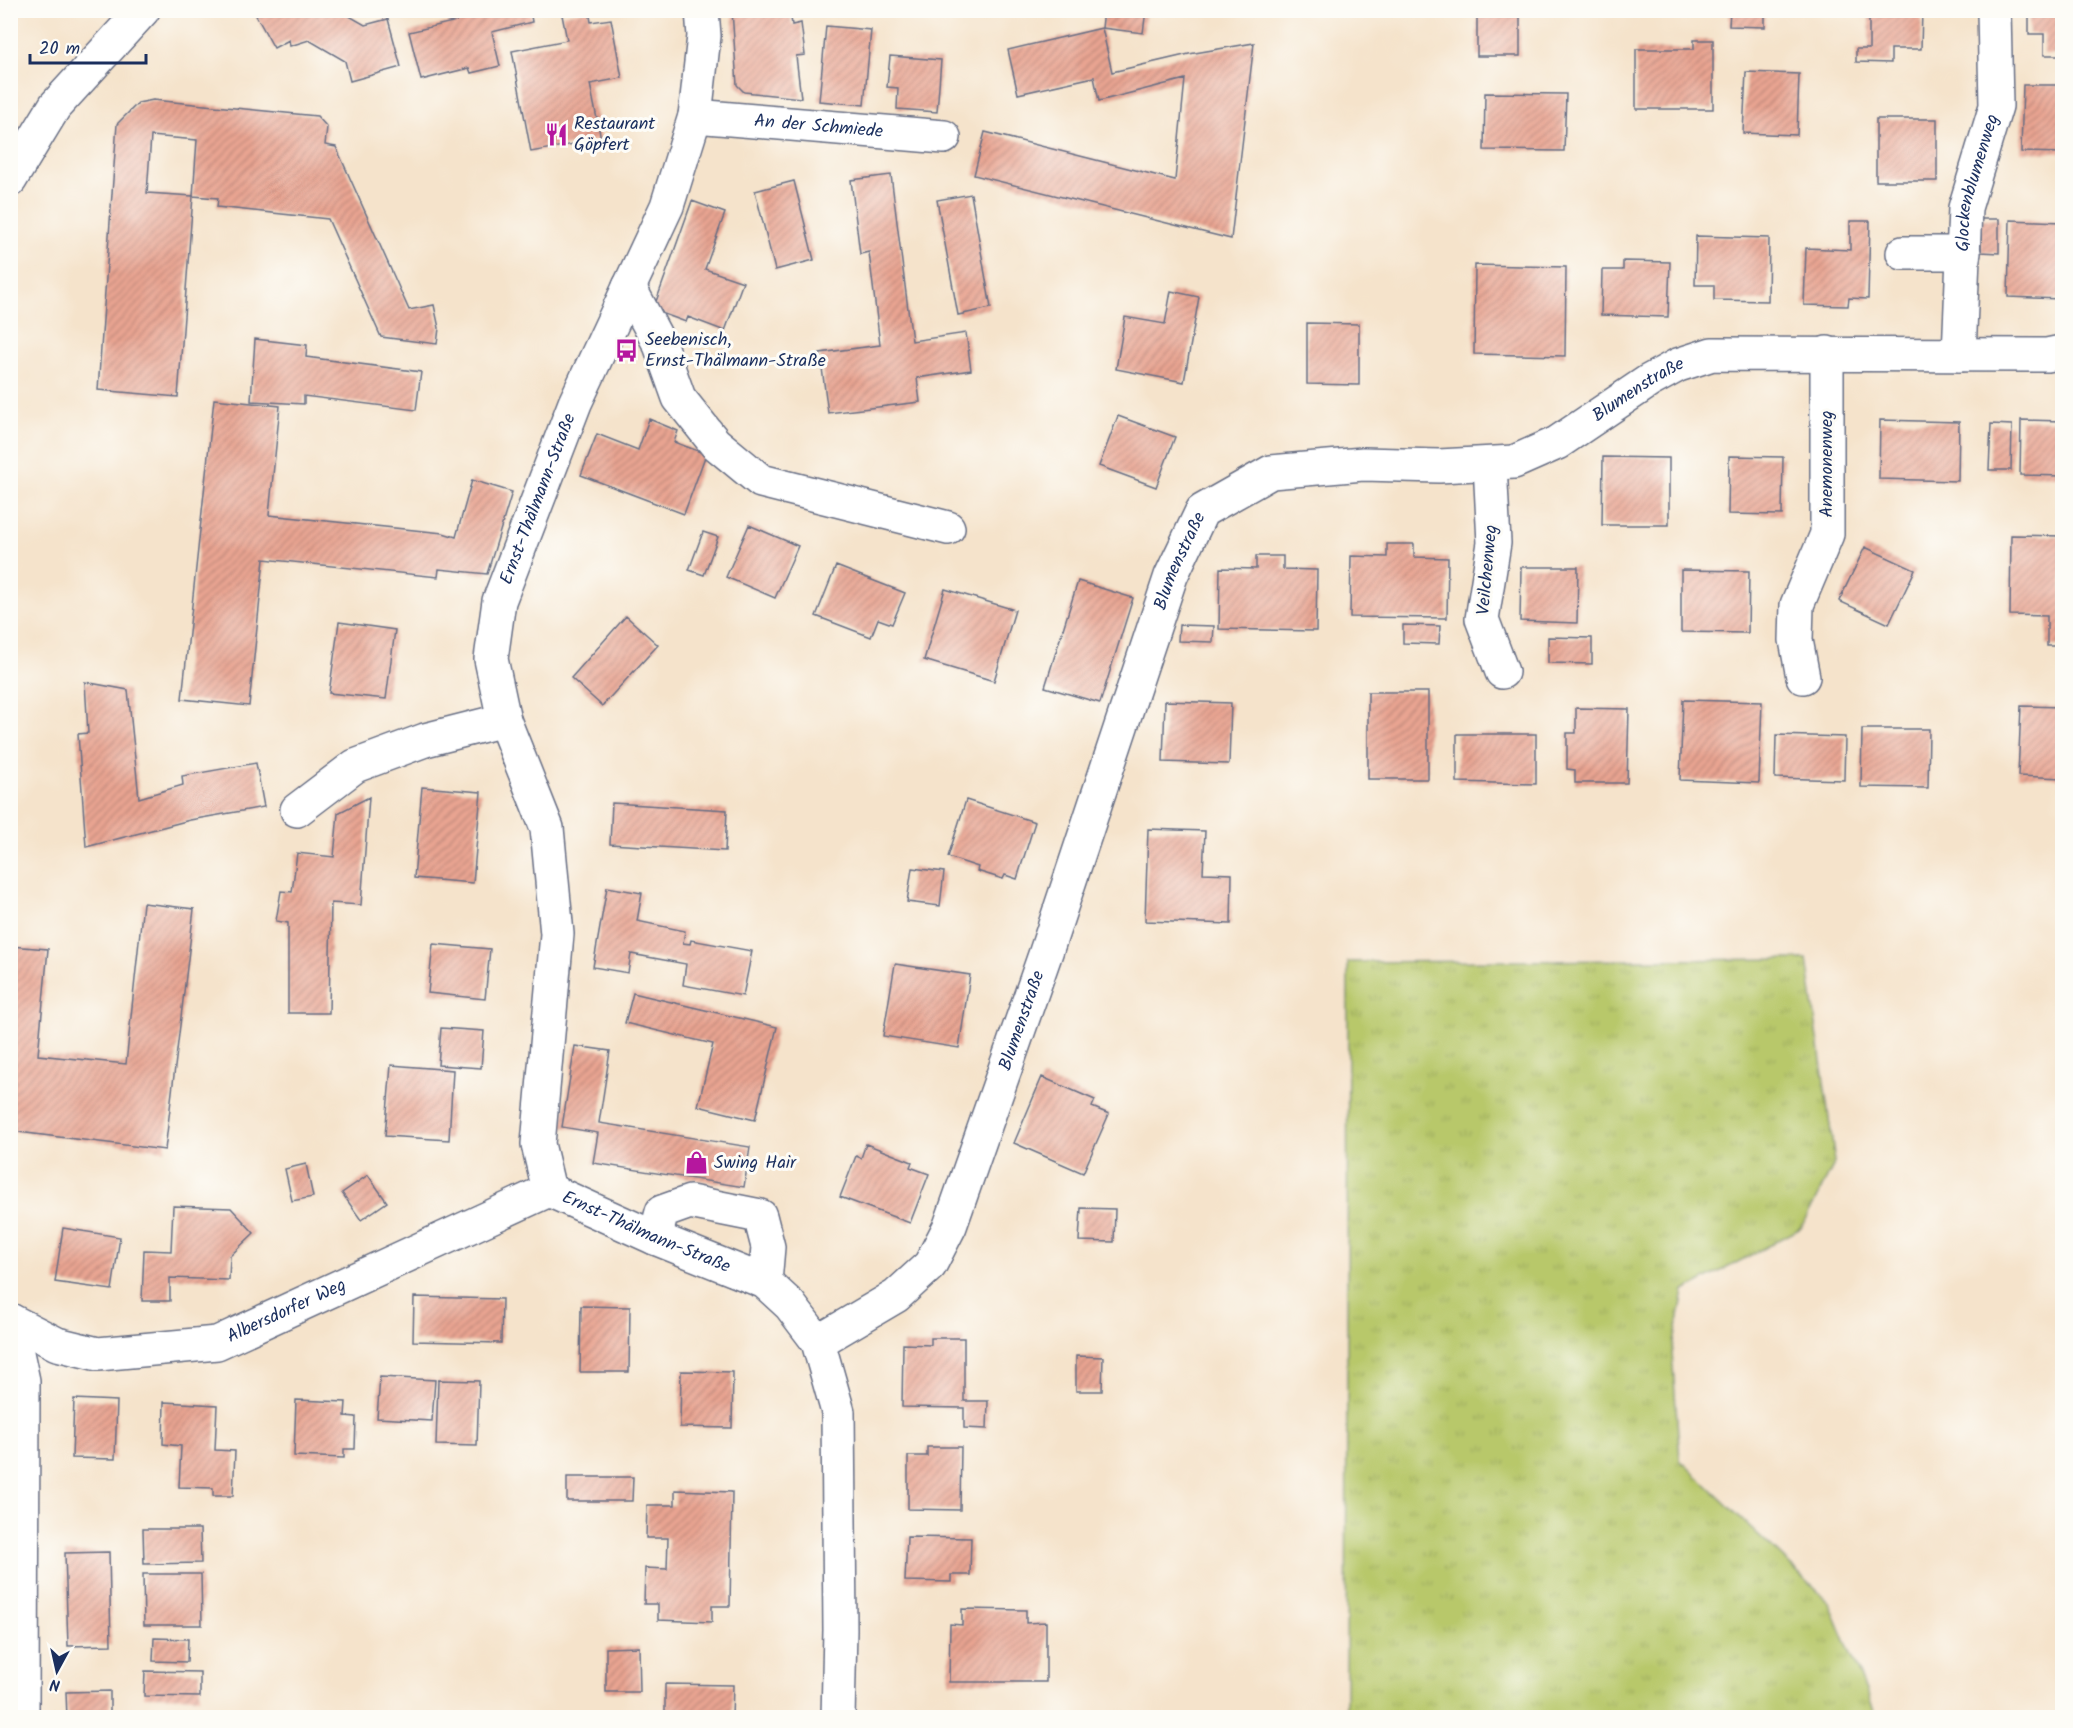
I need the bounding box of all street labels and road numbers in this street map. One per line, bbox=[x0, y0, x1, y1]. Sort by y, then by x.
street label: An der Schmiede bbox=[753, 107, 884, 146]
street label: Glockenblumenweg bbox=[1949, 111, 2007, 252]
street label: Blumenstraße bbox=[1586, 350, 1688, 430]
street label: Ernst-Thälmann-Straße bbox=[492, 409, 584, 589]
street label: Anemonenweg bbox=[1813, 410, 1842, 518]
street label: Blumenstraße bbox=[1146, 507, 1214, 614]
street label: Veilchenweg bbox=[1470, 524, 1506, 616]
street label: Blumenstraße bbox=[991, 967, 1053, 1075]
street label: Ernst-Thälmann-Straße bbox=[557, 1183, 735, 1281]
street label: Albersdorfer Weg bbox=[222, 1271, 351, 1351]

